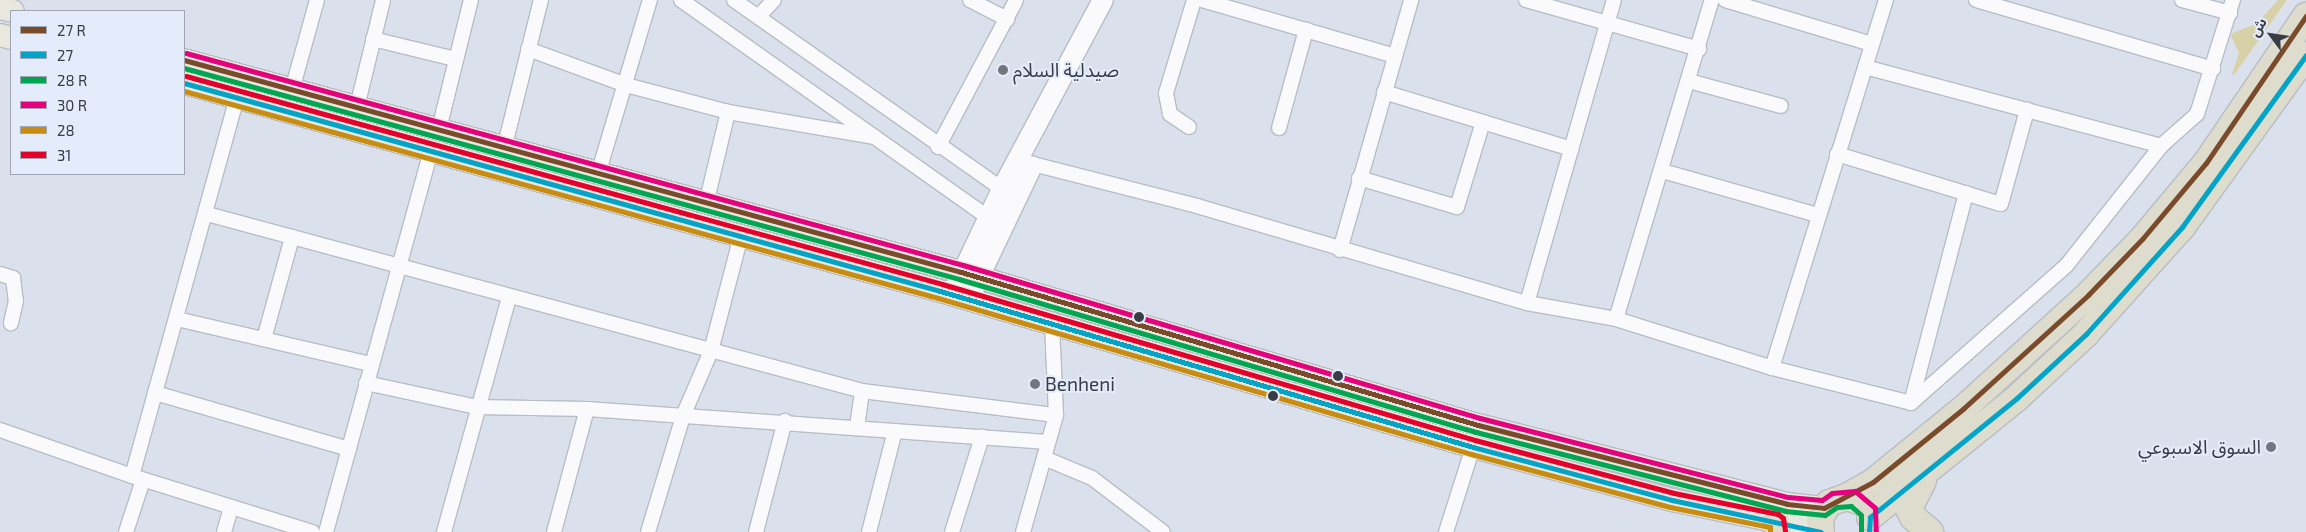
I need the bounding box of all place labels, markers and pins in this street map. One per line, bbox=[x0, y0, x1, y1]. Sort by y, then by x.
place label: صيدلية السلام bbox=[1013, 59, 1119, 81]
marker: صيدلية السلام bbox=[997, 64, 1009, 76]
unlabelled marker bbox=[1134, 312, 1144, 322]
unlabelled marker bbox=[1333, 371, 1343, 381]
place label: Benheni bbox=[1045, 373, 1115, 395]
marker: Benheni bbox=[1029, 378, 1041, 390]
unlabelled marker bbox=[1268, 391, 1278, 401]
place label: السوق الاسبوعي bbox=[2138, 436, 2261, 458]
marker: السوق الاسبوعي bbox=[2265, 441, 2277, 453]

